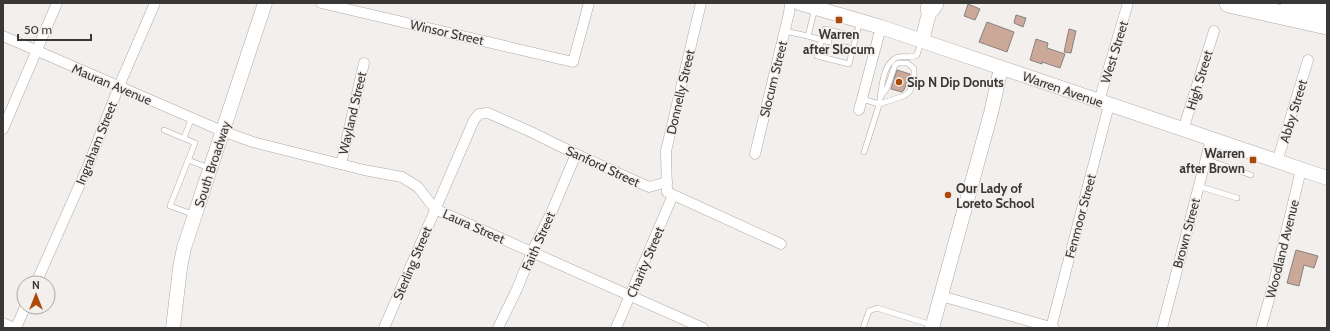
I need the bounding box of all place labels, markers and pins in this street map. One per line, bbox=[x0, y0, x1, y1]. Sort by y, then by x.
marker: Warren after Slocum bbox=[834, 15, 844, 25]
place label: Warren after Slocum bbox=[803, 26, 875, 57]
place label: Sip N Dip Donuts bbox=[907, 74, 1004, 90]
marker: Sip N Dip Donuts bbox=[894, 77, 904, 87]
place label: Warren after Brown bbox=[1180, 145, 1245, 176]
marker: Warren after Brown bbox=[1248, 155, 1258, 165]
place label: Our Lady of Loreto School bbox=[956, 180, 1035, 211]
marker: Our Lady of Loreto School bbox=[943, 190, 953, 200]

